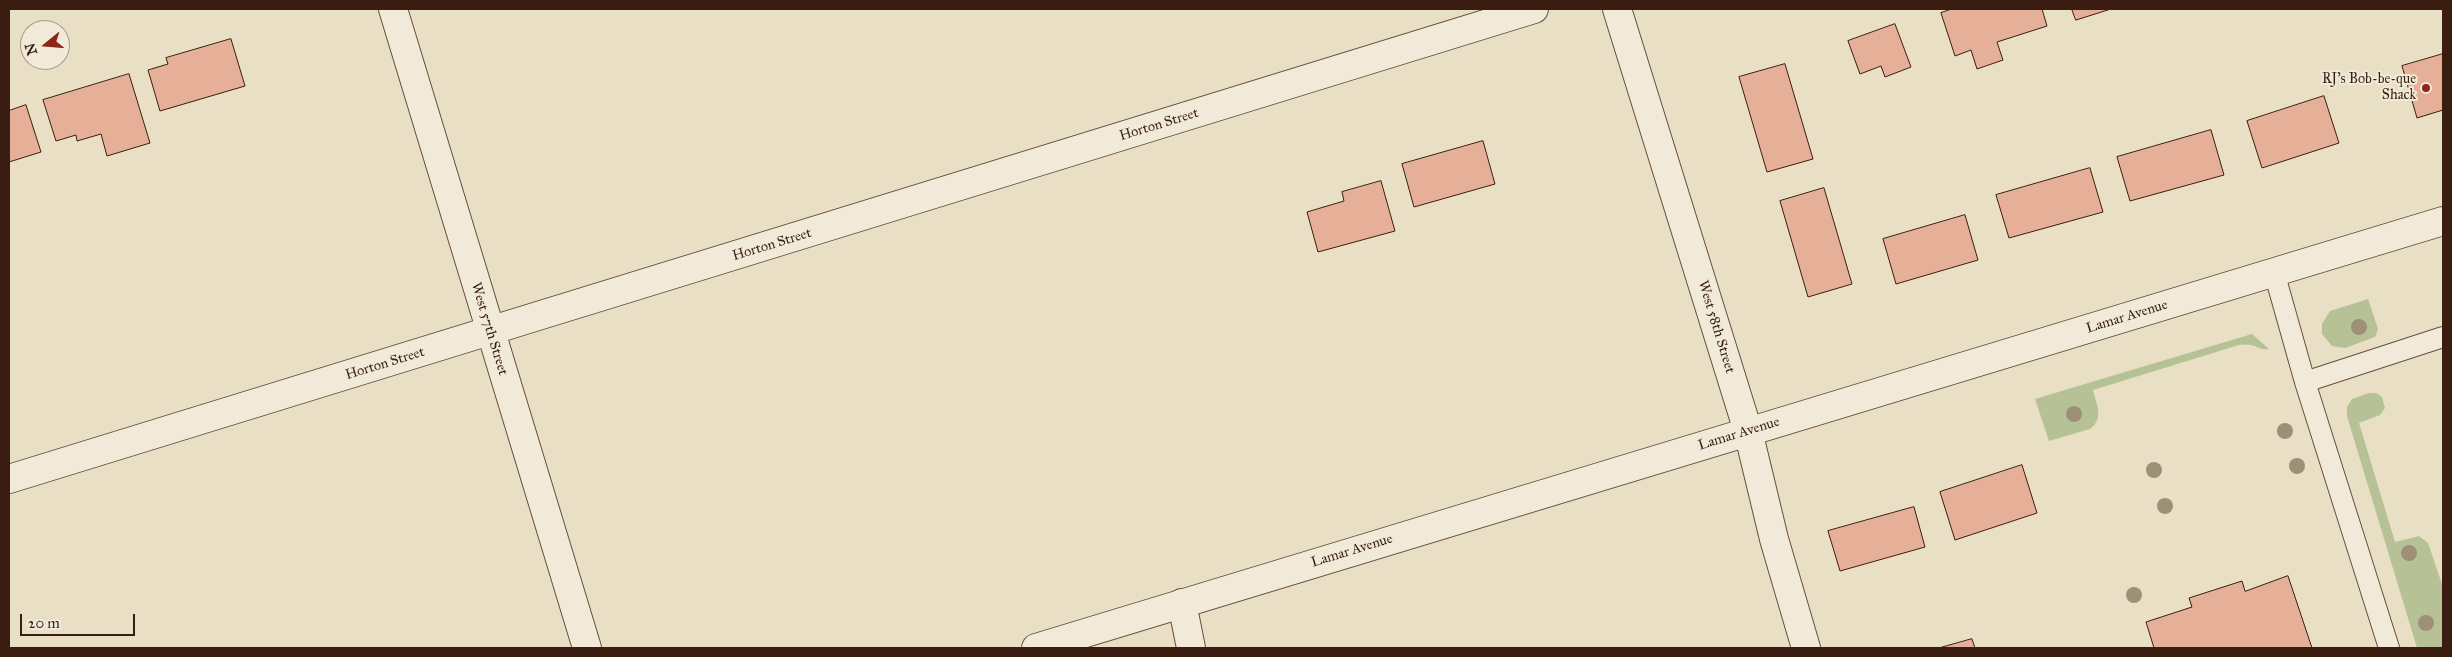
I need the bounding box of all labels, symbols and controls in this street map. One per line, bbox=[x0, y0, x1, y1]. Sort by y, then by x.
north arrow bbox=[20, 20, 70, 70]
text: N bbox=[21, 41, 41, 57]
place label: RJ's Bob-be-que Shack bbox=[2322, 72, 2416, 104]
marker: RJ's Bob-be-que Shack bbox=[2420, 82, 2432, 94]
street label: Horton Street bbox=[1117, 105, 1201, 145]
street label: Horton Street bbox=[730, 225, 814, 265]
street label: West 58th Street bbox=[1694, 279, 1738, 375]
street label: West 57th Street bbox=[467, 281, 511, 377]
street label: Lamar Avenue bbox=[2084, 297, 2170, 337]
street label: Horton Street bbox=[343, 344, 427, 384]
street label: Lamar Avenue bbox=[1696, 414, 1782, 454]
street label: Lamar Avenue bbox=[1309, 531, 1395, 571]
scale bar bbox=[22, 604, 138, 636]
text: 20 m bbox=[28, 614, 60, 632]

